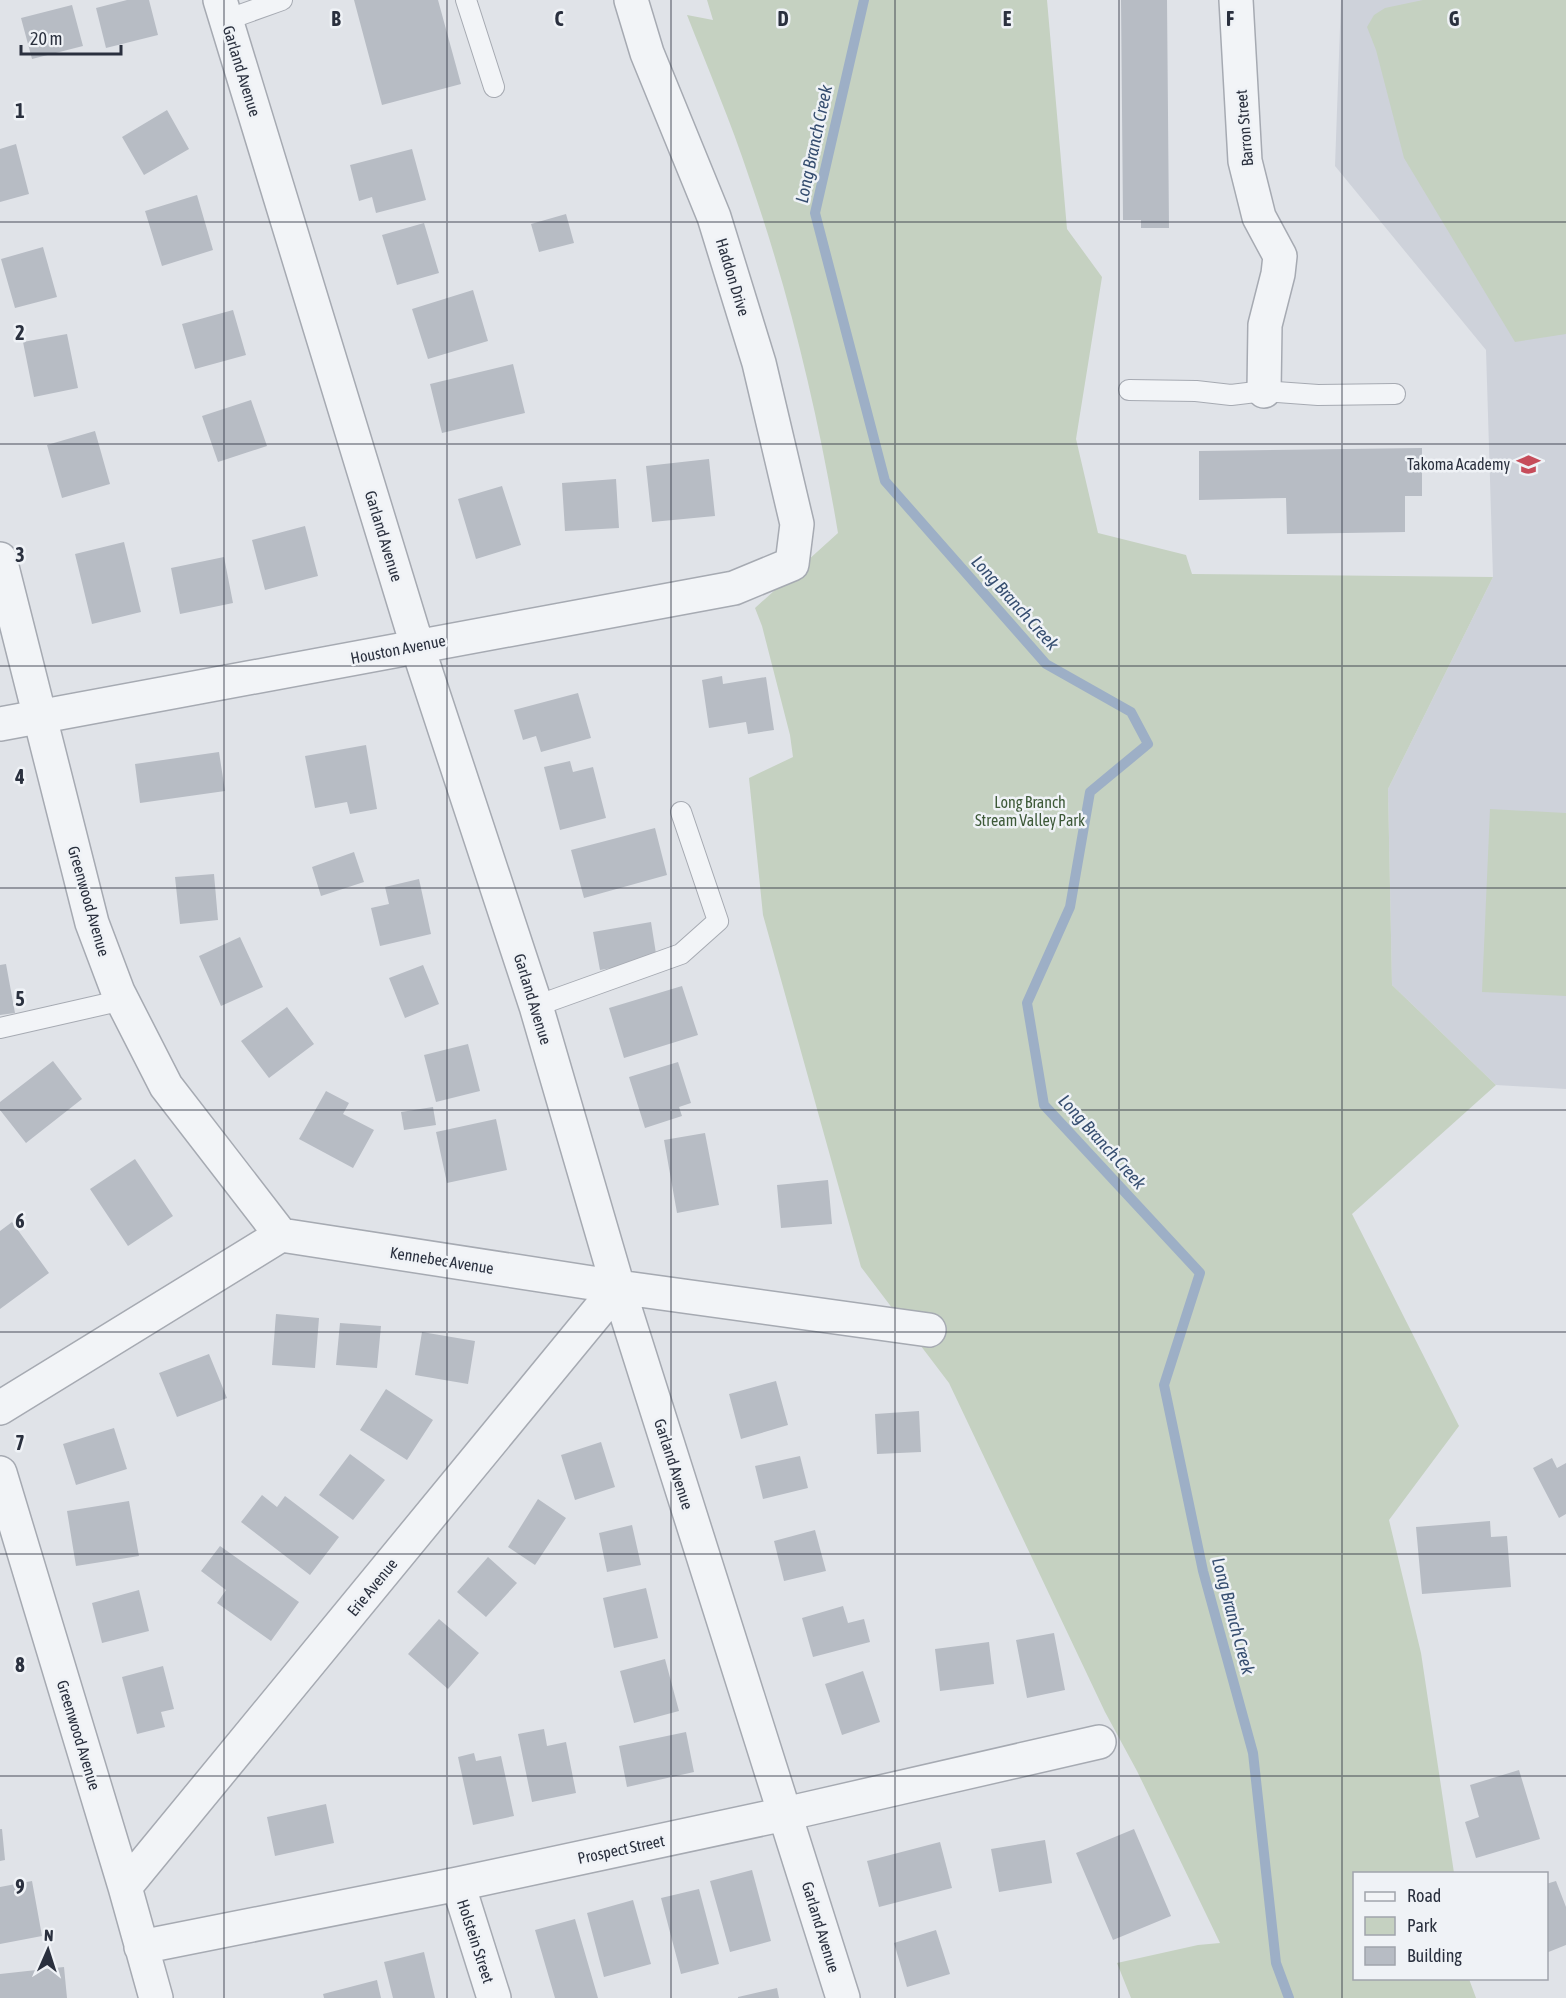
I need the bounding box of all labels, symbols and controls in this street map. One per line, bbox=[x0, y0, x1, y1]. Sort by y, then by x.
text: B bbox=[331, 7, 341, 30]
text: C bbox=[555, 7, 564, 30]
text: D bbox=[777, 7, 789, 30]
text: E bbox=[1003, 7, 1012, 30]
text: F bbox=[1226, 7, 1234, 30]
text: G bbox=[1449, 7, 1460, 30]
scale bar bbox=[21, 18, 122, 56]
street label: Garland Avenue bbox=[220, 23, 264, 119]
text: 20 m bbox=[30, 28, 62, 49]
water label: Long Branch Creek bbox=[791, 82, 836, 205]
street label: Barron Street bbox=[1232, 88, 1256, 167]
text: 1 bbox=[15, 99, 25, 122]
street label: Haddon Drive bbox=[713, 236, 753, 318]
text: 2 bbox=[15, 321, 25, 344]
school or university icon: Takoma Academy bbox=[1515, 451, 1541, 477]
place label: Takoma Academy bbox=[1407, 455, 1510, 474]
street label: Garland Avenue bbox=[362, 488, 406, 584]
text: 3 bbox=[15, 543, 25, 566]
water label: Long Branch Creek bbox=[967, 551, 1064, 655]
street label: Houston Avenue bbox=[349, 631, 447, 667]
text: 4 bbox=[14, 765, 25, 788]
park label: Long Branch Stream Valley Park bbox=[975, 793, 1085, 830]
street label: Greenwood Avenue bbox=[65, 844, 113, 958]
street label: Garland Avenue bbox=[511, 951, 555, 1047]
text: 5 bbox=[15, 987, 25, 1010]
water label: Long Branch Creek bbox=[1054, 1090, 1151, 1194]
text: 6 bbox=[15, 1209, 25, 1232]
street label: Kennebec Avenue bbox=[389, 1243, 495, 1277]
street label: Garland Avenue bbox=[651, 1416, 697, 1512]
text: 7 bbox=[15, 1431, 25, 1454]
street label: Erie Avenue bbox=[343, 1555, 401, 1619]
water label: Long Branch Creek bbox=[1208, 1555, 1259, 1678]
text: 8 bbox=[15, 1653, 25, 1676]
street label: Greenwood Avenue bbox=[54, 1678, 104, 1792]
street label: Prospect Street bbox=[576, 1831, 667, 1868]
legend bbox=[1353, 1872, 1548, 1980]
text: 9 bbox=[15, 1875, 25, 1898]
street label: Garland Avenue bbox=[799, 1879, 843, 1975]
text: Road bbox=[1407, 1885, 1441, 1906]
street label: Holstein Street bbox=[454, 1897, 498, 1986]
text: Park bbox=[1407, 1915, 1437, 1936]
north arrow bbox=[18, 1920, 78, 1980]
text: N bbox=[44, 1926, 54, 1944]
text: Building bbox=[1407, 1945, 1462, 1966]

